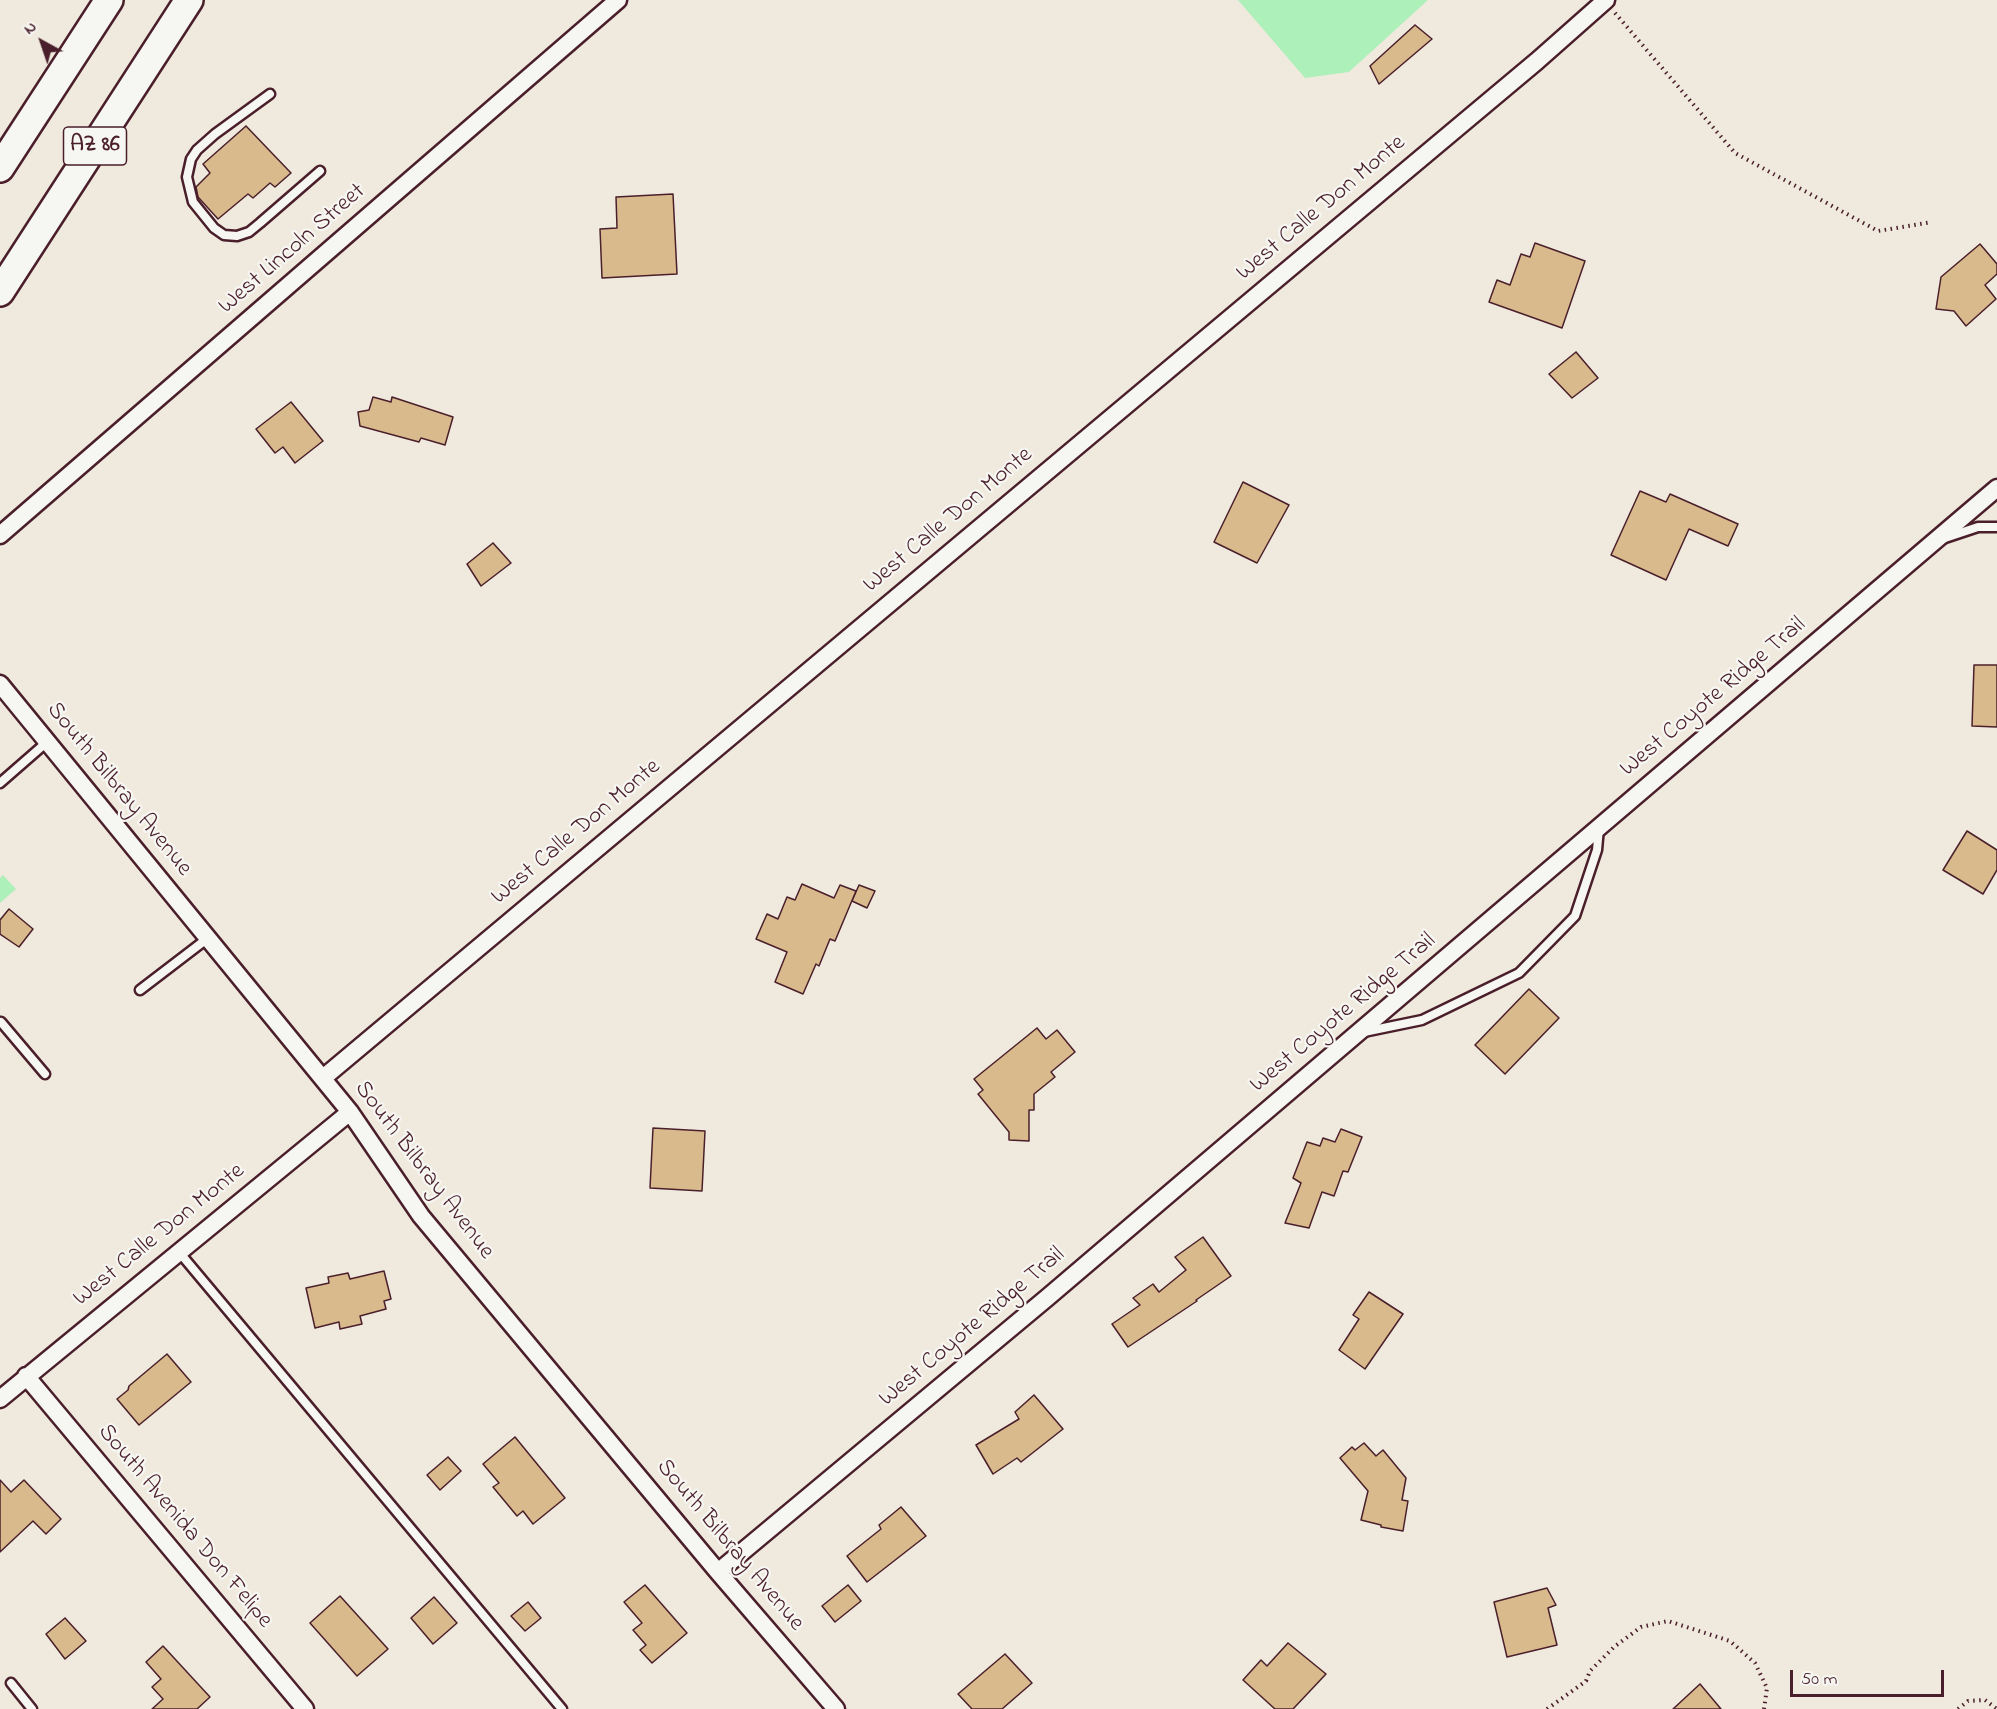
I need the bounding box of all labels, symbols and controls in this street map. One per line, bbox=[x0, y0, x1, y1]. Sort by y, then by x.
north arrow bbox=[12, 12, 72, 72]
text: N bbox=[19, 16, 42, 41]
road number: AZ 86 bbox=[64, 127, 127, 165]
street label: West Calle Don Monte bbox=[1231, 130, 1413, 288]
street label: West Lincoln Street bbox=[214, 178, 372, 322]
street label: West Calle Don Monte bbox=[858, 442, 1040, 600]
street label: West Coyote Ridge Trail bbox=[1615, 612, 1813, 784]
street label: South Bilbray Avenue bbox=[39, 697, 197, 883]
street label: West Calle Don Monte bbox=[486, 754, 668, 912]
street label: West Coyote Ridge Trail bbox=[1245, 928, 1443, 1100]
street label: South Bilbray Avenue bbox=[347, 1076, 499, 1266]
street label: West Calle Don Monte bbox=[68, 1158, 252, 1314]
street label: West Coyote Ridge Trail bbox=[874, 1242, 1072, 1414]
street label: South Avenida Don Felipe bbox=[90, 1419, 278, 1635]
street label: South Bilbray Avenue bbox=[649, 1454, 809, 1638]
scale bar bbox=[1793, 1658, 1948, 1696]
text: 50 m bbox=[1801, 1667, 1838, 1693]

